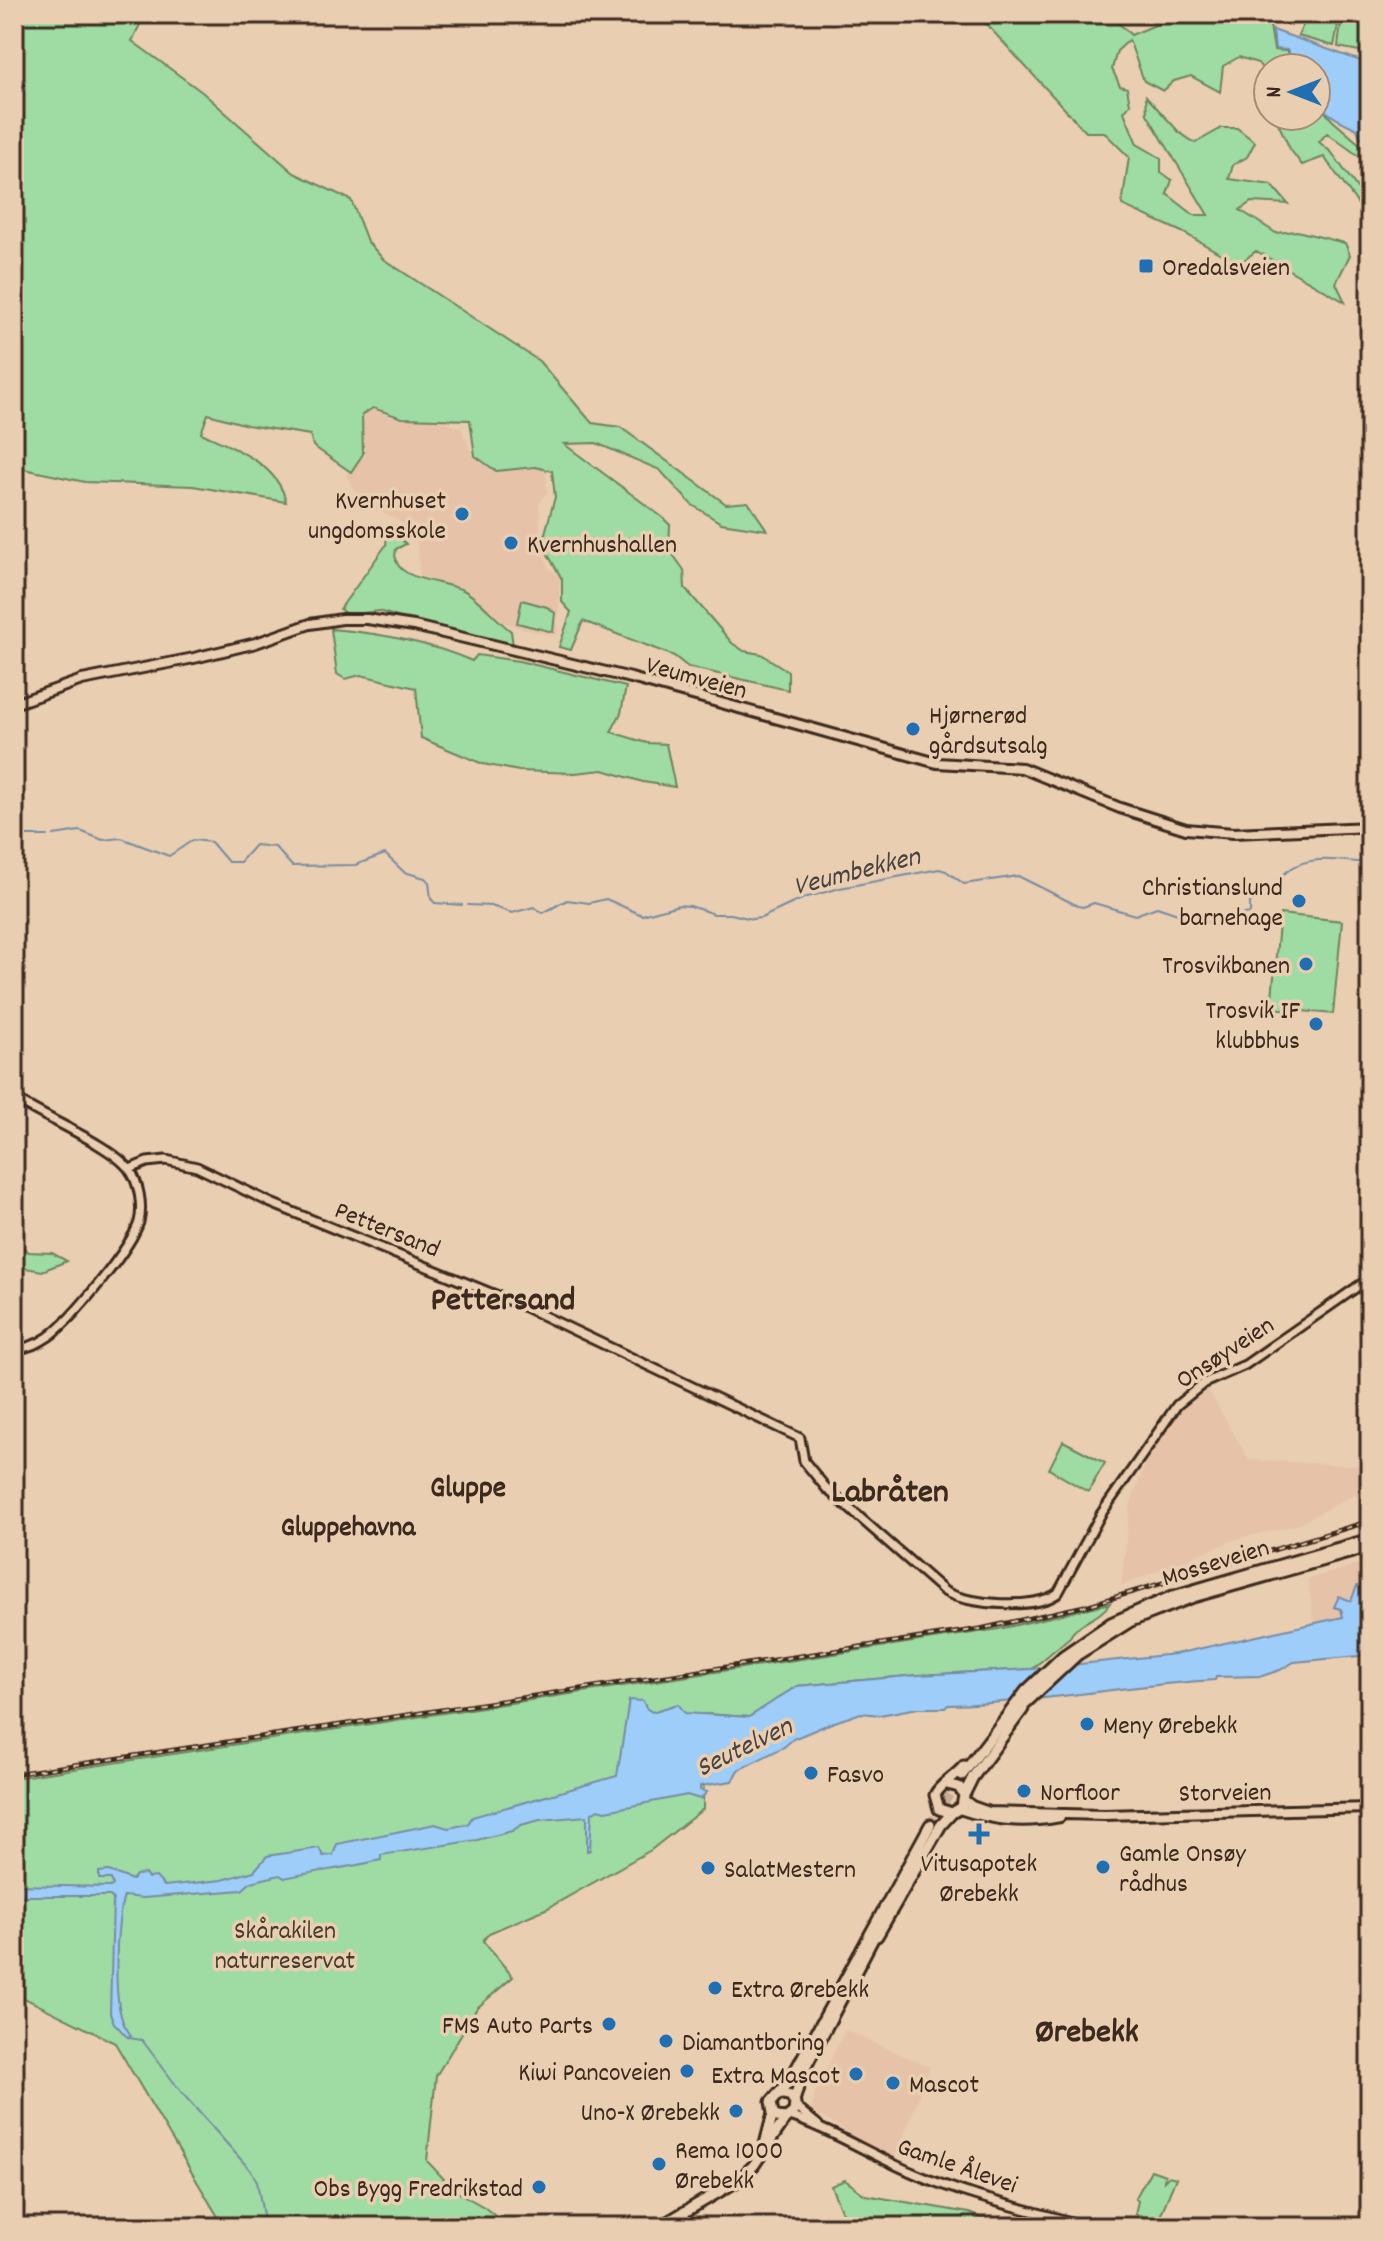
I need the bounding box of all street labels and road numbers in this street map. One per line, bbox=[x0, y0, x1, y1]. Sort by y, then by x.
street label: Veumveien bbox=[641, 648, 751, 711]
street label: Pettersand bbox=[328, 1193, 445, 1269]
street label: Onsøyveien bbox=[1170, 1308, 1282, 1400]
street label: Mosseveien bbox=[1158, 1530, 1274, 1598]
street label: Storveien bbox=[1178, 1775, 1272, 1814]
street label: Gamle Ålevei bbox=[892, 2129, 1022, 2205]

